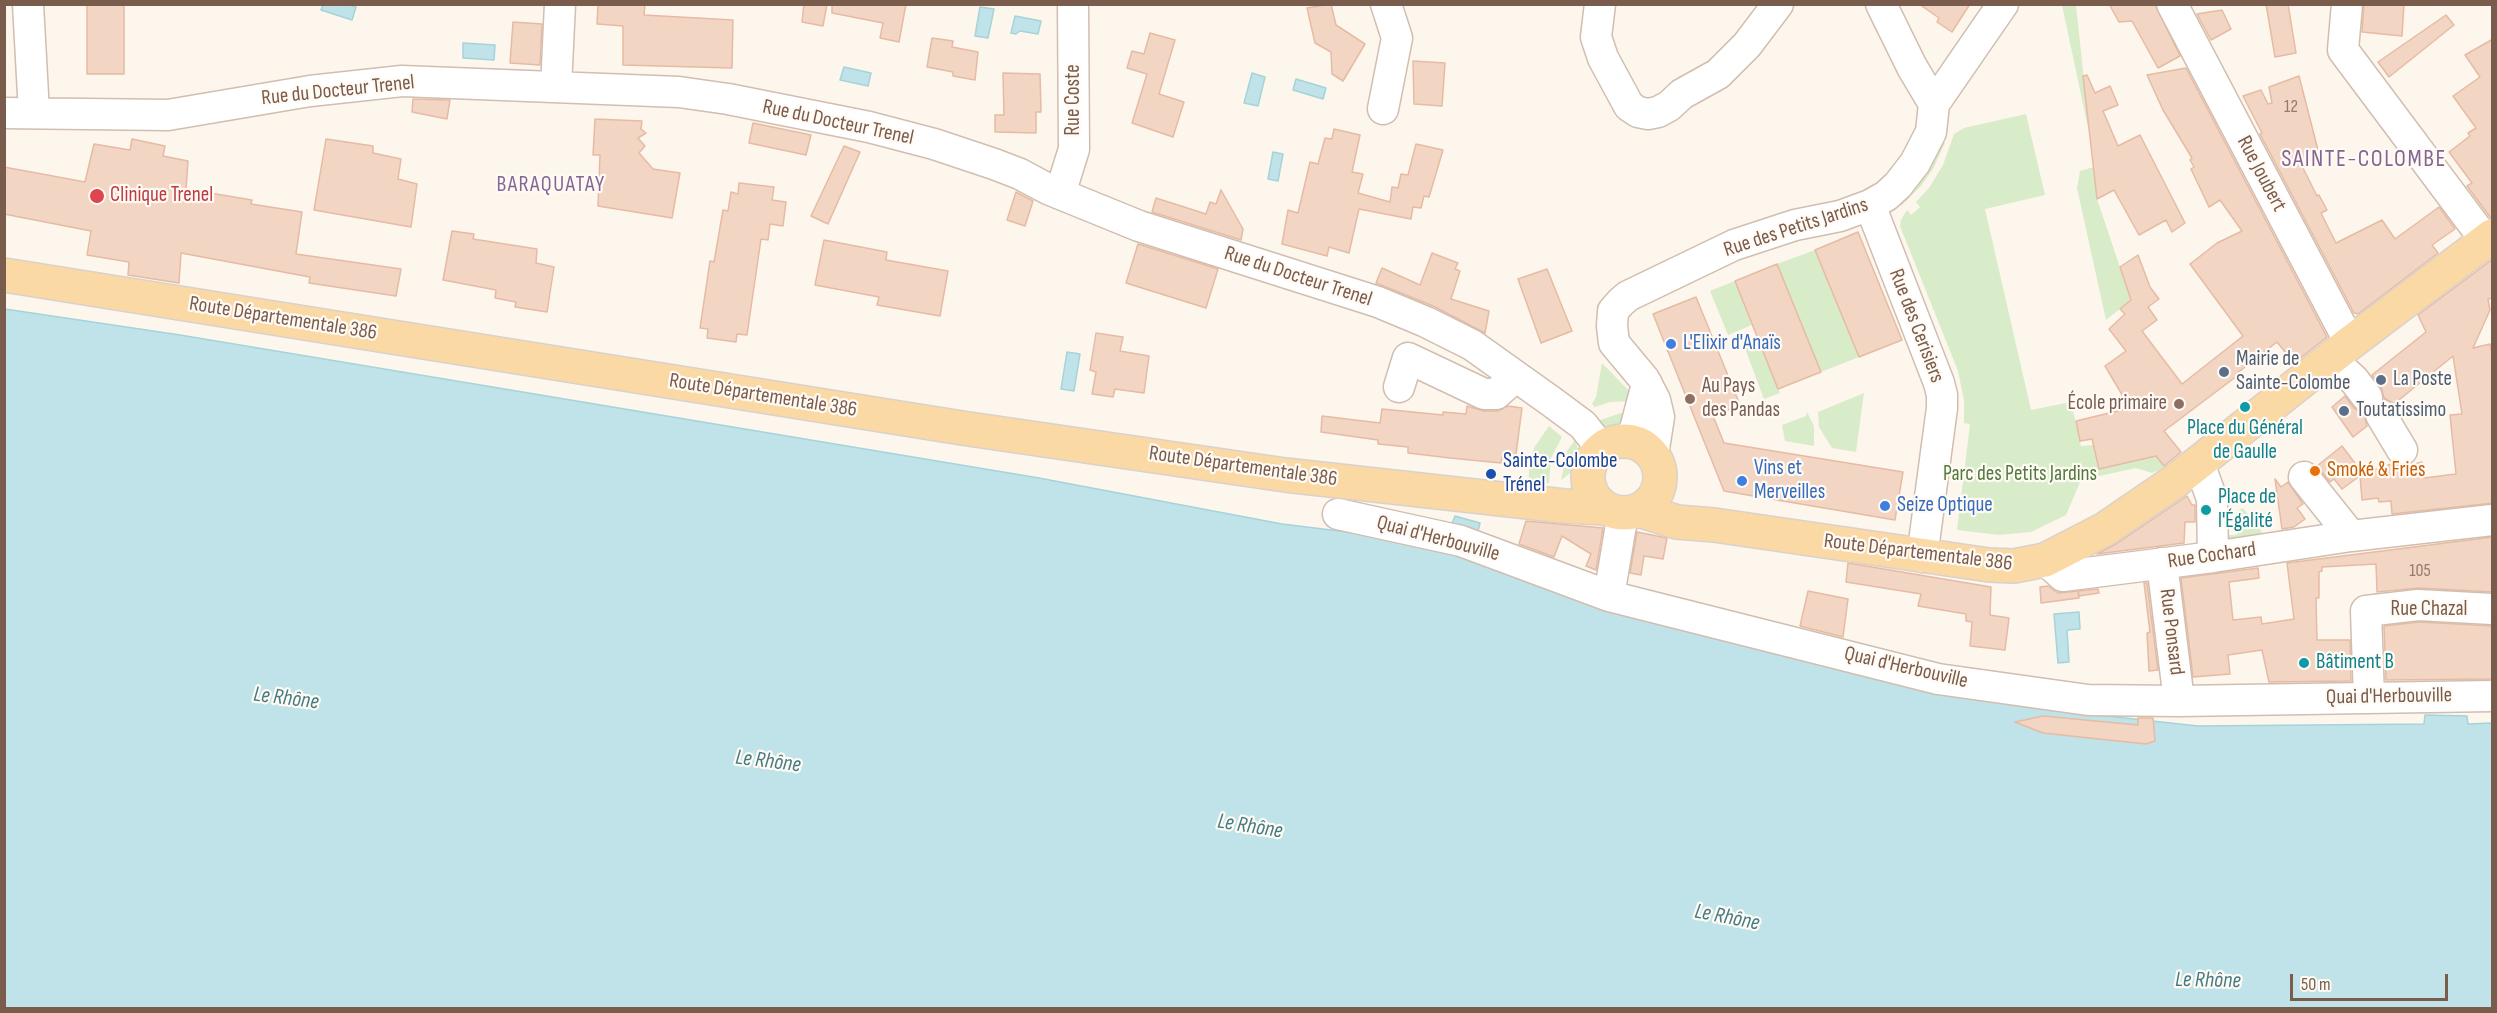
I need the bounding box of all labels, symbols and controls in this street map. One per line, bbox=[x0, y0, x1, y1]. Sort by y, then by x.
street label: Rue Coste bbox=[1061, 64, 1087, 136]
street label: Rue du Docteur Trenel bbox=[260, 70, 416, 112]
street label: Rue du Docteur Trenel bbox=[760, 95, 916, 151]
house number: 12 bbox=[2284, 96, 2298, 118]
street label: Rue Joubert bbox=[2231, 132, 2291, 216]
district label: SAINTE-COLOMBE bbox=[2281, 146, 2447, 174]
district label: BARAQUATAY bbox=[496, 172, 606, 198]
place label: Clinique Trenel bbox=[110, 183, 213, 209]
marker: Clinique Trenel bbox=[88, 187, 106, 205]
street label: Rue des Petits Jardins bbox=[1721, 193, 1871, 263]
street label: Rue du Docteur Trenel bbox=[1221, 241, 1375, 313]
street label: Rue des Cerisiers bbox=[1883, 266, 1949, 386]
street label: Route Départementale 386 bbox=[187, 292, 379, 346]
place label: L'Elixir d'Anaïs bbox=[1683, 331, 1781, 357]
marker: L'Elixir d'Anaïs bbox=[1664, 337, 1678, 351]
place label: Mairie de Sainte-Colombe bbox=[2236, 347, 2350, 397]
marker: Mairie de Sainte-Colombe bbox=[2217, 365, 2231, 379]
place label: La Poste bbox=[2393, 367, 2452, 393]
street label: Route Départementale 386 bbox=[667, 369, 859, 423]
marker: La Poste bbox=[2374, 373, 2388, 387]
place label: Au Pays des Pandas bbox=[1702, 374, 1780, 424]
place label: École primaire bbox=[2068, 391, 2167, 417]
marker: Au Pays des Pandas bbox=[1683, 392, 1697, 406]
marker: École primaire bbox=[2172, 397, 2186, 411]
place label: Toutatissimo bbox=[2356, 398, 2446, 424]
marker: Place du Général de Gaulle bbox=[2238, 400, 2252, 414]
marker: Toutatissimo bbox=[2337, 404, 2351, 418]
place label: Place du Général de Gaulle bbox=[2187, 416, 2303, 466]
street label: Route Départementale 386 bbox=[1147, 441, 1339, 493]
place label: Sainte-Colombe Trénel bbox=[1503, 449, 1617, 499]
place label: Vins et Merveilles bbox=[1754, 456, 1825, 506]
place label: Smoké & Fries bbox=[2327, 458, 2425, 484]
park label: Parc des Petits Jardins bbox=[1943, 462, 2097, 488]
marker: Smoké & Fries bbox=[2308, 464, 2322, 478]
marker: Sainte-Colombe Trénel bbox=[1484, 467, 1498, 481]
marker: Vins et Merveilles bbox=[1735, 474, 1749, 488]
place label: Place de l'Égalité bbox=[2218, 485, 2276, 535]
place label: Seize Optique bbox=[1897, 493, 1993, 519]
marker: Seize Optique bbox=[1878, 499, 1892, 513]
marker: Place de l'Égalité bbox=[2199, 503, 2213, 517]
street label: Quai d'Herbouville bbox=[1374, 511, 1502, 567]
street label: Route Départementale 386 bbox=[1822, 529, 2014, 577]
street label: Rue Cochard bbox=[2166, 537, 2258, 575]
house number: 105 bbox=[2409, 560, 2431, 582]
street label: Rue Ponsard bbox=[2153, 587, 2189, 677]
street label: Rue Chazal bbox=[2390, 597, 2468, 623]
street label: Quai d'Herbouville bbox=[1842, 642, 1970, 694]
place label: Bâtiment B bbox=[2316, 650, 2394, 676]
marker: Bâtiment B bbox=[2297, 656, 2311, 670]
water label: Le Rhône bbox=[252, 682, 320, 716]
street label: Quai d'Herbouville bbox=[2326, 683, 2452, 711]
water label: Le Rhône bbox=[734, 745, 802, 779]
water label: Le Rhône bbox=[1216, 809, 1284, 845]
water label: Le Rhône bbox=[1692, 899, 1762, 937]
scale bar bbox=[2293, 962, 2450, 1000]
water label: Le Rhône bbox=[2175, 967, 2241, 995]
text: 50 m bbox=[2301, 974, 2331, 995]

